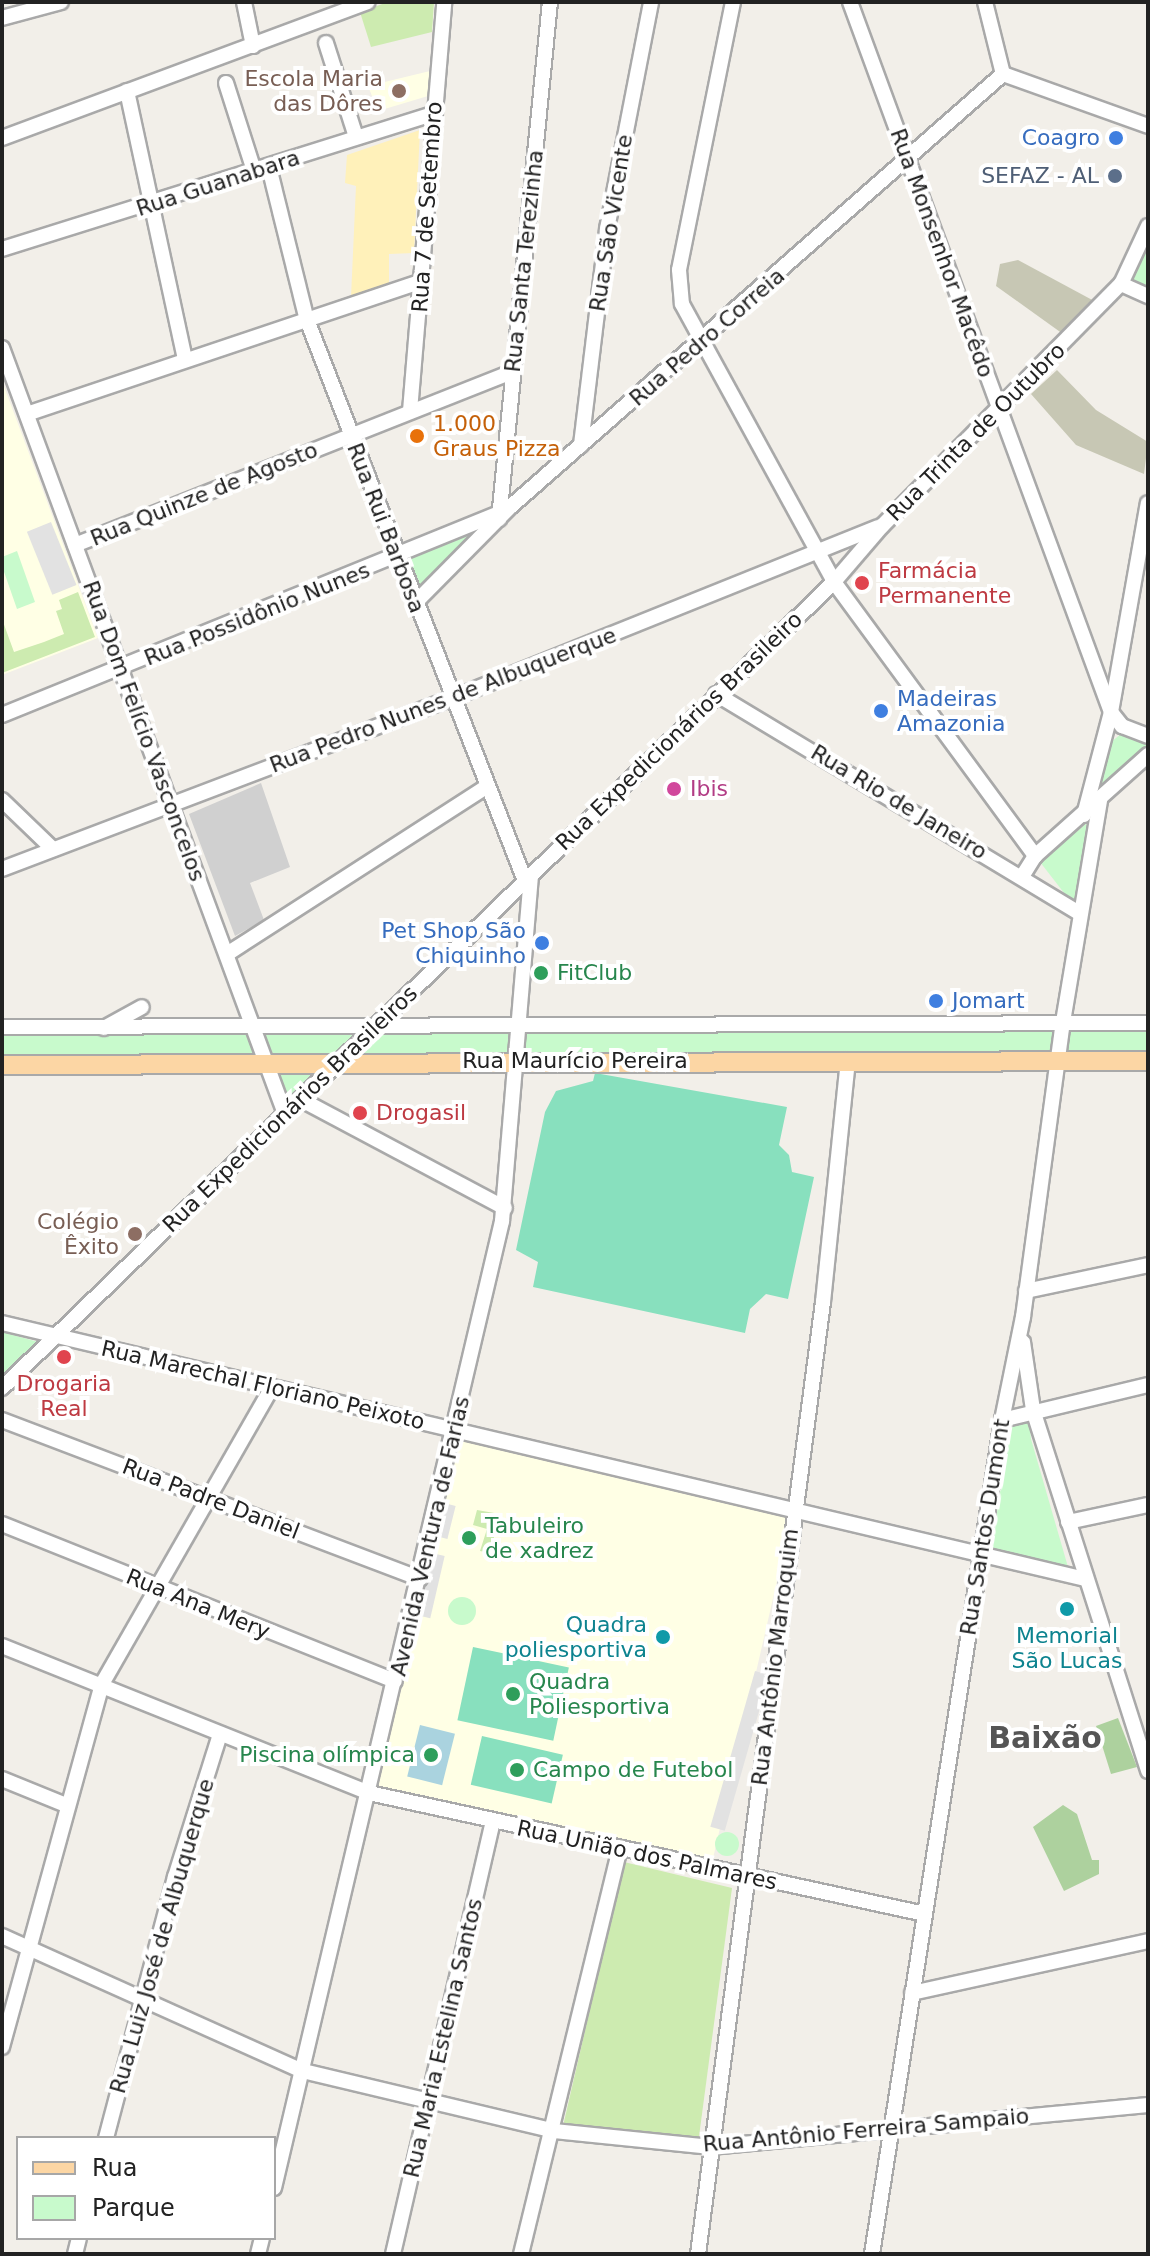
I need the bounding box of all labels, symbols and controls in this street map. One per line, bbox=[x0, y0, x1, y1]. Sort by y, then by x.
place label: Escola Maria das Dôres bbox=[244, 65, 383, 116]
marker: Escola Maria das Dôres bbox=[390, 82, 408, 100]
street label: Rua 7 de Setembro bbox=[406, 101, 448, 313]
street label: Rua Monsenhor Macêdo bbox=[885, 125, 999, 381]
place label: Coagro bbox=[1022, 125, 1100, 151]
marker: Coagro bbox=[1107, 129, 1125, 147]
street label: Rua São Vicente bbox=[584, 133, 638, 313]
street label: Rua Guanabara bbox=[133, 144, 303, 222]
street label: Rua Santa Terezinha bbox=[499, 148, 549, 374]
place label: SEFAZ - AL bbox=[981, 163, 1099, 189]
marker: SEFAZ - AL bbox=[1106, 167, 1124, 185]
street label: Rua Pedro Correia bbox=[624, 262, 790, 412]
street label: Rua Trinta de Outubro bbox=[881, 337, 1071, 527]
place label: 1.000 Graus Pizza bbox=[433, 410, 560, 462]
marker: 1.000 Graus Pizza bbox=[408, 427, 426, 445]
street label: Rua Quinze de Agosto bbox=[87, 436, 321, 552]
street label: Rua Rui Barbosa bbox=[341, 439, 431, 617]
street label: Rua Possidônio Nunes bbox=[140, 557, 374, 671]
place label: Farmácia Permanente bbox=[878, 557, 1011, 608]
marker: Farmácia Permanente bbox=[853, 574, 871, 592]
street label: Rua Dom Felício Vasconcelos bbox=[77, 577, 211, 885]
street label: Rua Expedicionários Brasileiro bbox=[550, 606, 808, 856]
street label: Rua Pedro Nunes de Albuquerque bbox=[266, 622, 620, 778]
place label: Madeiras Amazonia bbox=[897, 685, 1006, 736]
marker: Madeiras Amazonia bbox=[872, 702, 890, 720]
street label: Rua Rio de Janeiro bbox=[806, 739, 992, 865]
place label: Ibis bbox=[690, 776, 728, 802]
marker: Ibis bbox=[665, 780, 683, 798]
place label: Pet Shop São Chiquinho bbox=[381, 917, 526, 968]
marker: Pet Shop São Chiquinho bbox=[533, 934, 551, 952]
place label: FitClub bbox=[557, 960, 632, 986]
marker: FitClub bbox=[532, 964, 550, 982]
street label: Rua Expedicionários Brasileiros bbox=[157, 980, 423, 1238]
place label: Jomart bbox=[952, 988, 1025, 1014]
marker: Jomart bbox=[927, 992, 945, 1010]
street label: Rua Maurício Pereira bbox=[462, 1048, 688, 1074]
place label: Drogasil bbox=[376, 1100, 466, 1126]
marker: Drogasil bbox=[351, 1104, 369, 1122]
place label: Colégio Êxito bbox=[37, 1208, 119, 1260]
marker: Colégio Êxito bbox=[126, 1225, 144, 1243]
street label: Rua Marechal Floriano Peixoto bbox=[99, 1335, 427, 1435]
marker: Drogaria Real bbox=[55, 1348, 73, 1366]
place label: Drogaria Real bbox=[16, 1370, 112, 1422]
street label: Avenida Ventura de Farias bbox=[385, 1393, 475, 1679]
street label: Rua Santos Dumont bbox=[955, 1417, 1015, 1637]
street label: Rua Padre Daniel bbox=[119, 1453, 303, 1545]
place label: Tabuleiro de xadrez bbox=[485, 1512, 594, 1564]
street label: Rua Antônio Marroquim bbox=[746, 1527, 804, 1787]
marker: Tabuleiro de xadrez bbox=[460, 1529, 478, 1547]
street label: Rua Ana Mery bbox=[122, 1563, 274, 1645]
marker: Memorial São Lucas bbox=[1058, 1600, 1076, 1618]
place label: Quadra poliesportiva bbox=[505, 1611, 647, 1662]
place label: Memorial São Lucas bbox=[1012, 1622, 1122, 1674]
marker: Quadra poliesportiva bbox=[654, 1628, 672, 1646]
place label: Quadra Poliesportiva bbox=[529, 1668, 670, 1720]
marker: Quadra Poliesportiva bbox=[504, 1685, 522, 1703]
district label: Baixão bbox=[988, 1720, 1102, 1756]
place label: Piscina olímpica bbox=[239, 1742, 415, 1768]
marker: Piscina olímpica bbox=[422, 1746, 440, 1764]
place label: Campo de Futebol bbox=[533, 1757, 733, 1783]
marker: Campo de Futebol bbox=[508, 1761, 526, 1779]
street label: Rua Luiz José de Albuquerque bbox=[104, 1776, 220, 2096]
street label: Rua União dos Palmares bbox=[515, 1815, 779, 1895]
street label: Rua Maria Estelina Santos bbox=[398, 1896, 488, 2180]
street label: Rua Antônio Ferreira Sampaio bbox=[702, 2103, 1030, 2157]
legend bbox=[16, 2136, 276, 2240]
text: Rua bbox=[92, 2154, 138, 2182]
text: Parque bbox=[92, 2194, 175, 2222]

